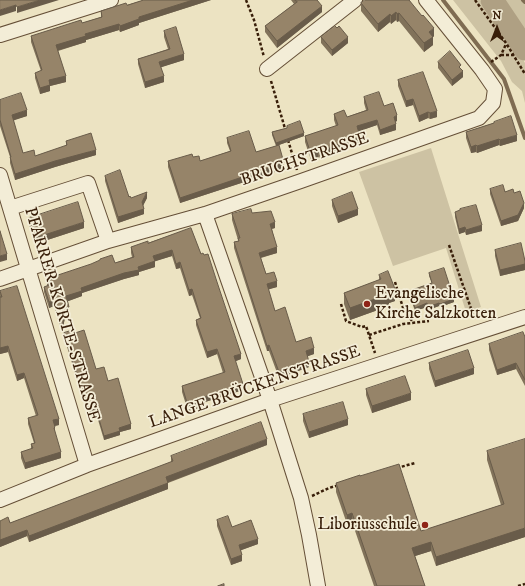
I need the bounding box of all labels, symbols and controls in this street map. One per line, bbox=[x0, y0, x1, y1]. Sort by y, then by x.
north arrow bbox=[477, 8, 517, 48]
text: N bbox=[492, 9, 502, 23]
street label: BRUCHSTRASSE bbox=[238, 129, 372, 191]
street label: PFARRER-KORTE-STRASSE bbox=[19, 205, 103, 425]
place label: Evangelische Kirche Salzkotten bbox=[375, 284, 496, 324]
marker: Evangelische Kirche Salzkotten bbox=[362, 299, 372, 309]
street label: LANGE BRÜCKENSTRASSE bbox=[147, 342, 363, 434]
place label: Liboriusschule bbox=[318, 515, 417, 535]
marker: Liboriusschule bbox=[420, 520, 430, 530]

